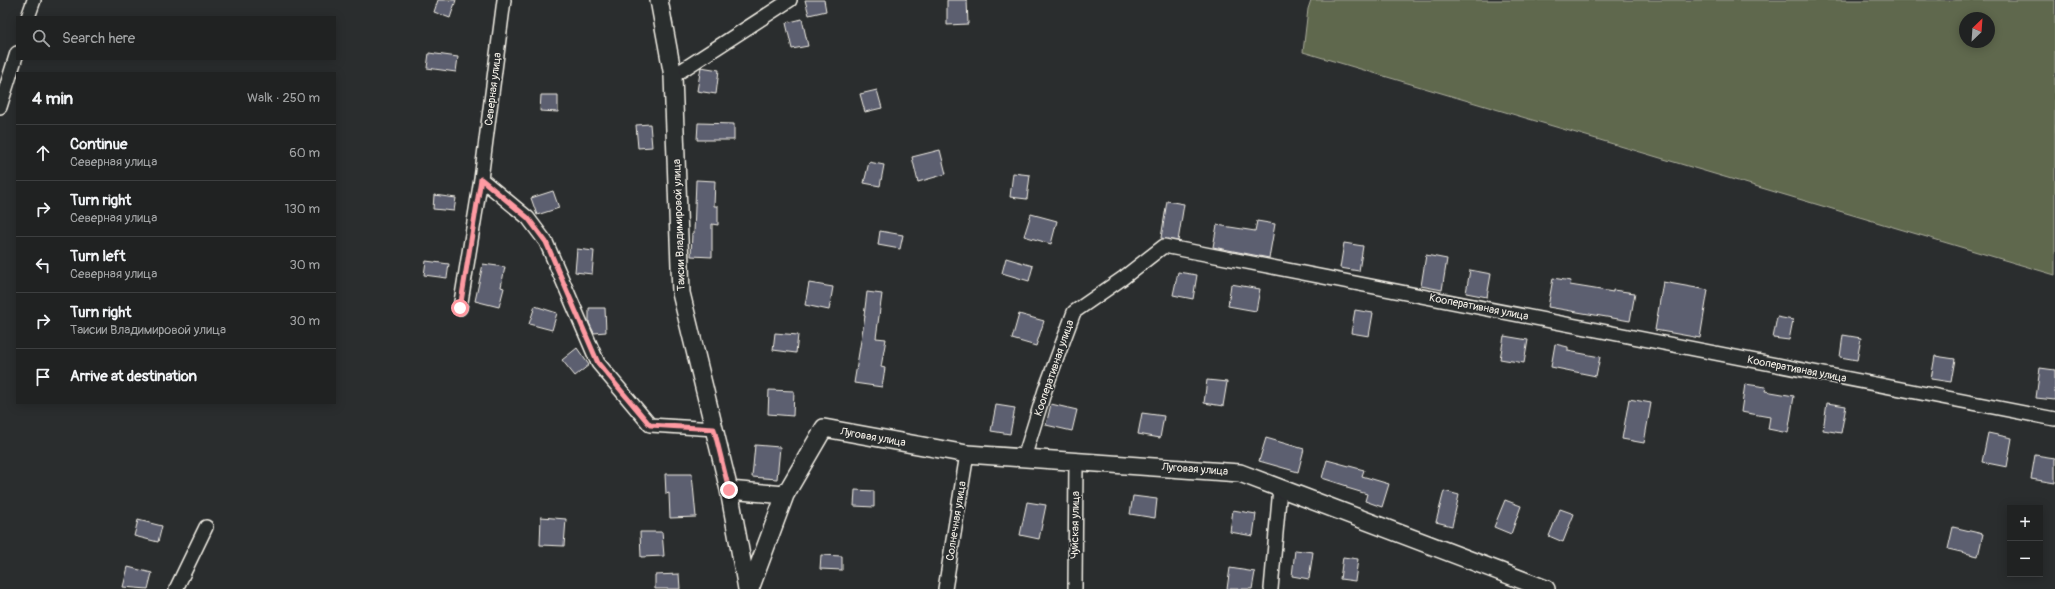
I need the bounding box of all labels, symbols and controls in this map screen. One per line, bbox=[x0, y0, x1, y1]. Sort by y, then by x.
north arrow bbox=[1959, 12, 1995, 48]
search box bbox=[16, 16, 336, 60]
icon: search bbox=[30, 27, 52, 49]
text: Search here bbox=[62, 29, 135, 48]
street label: Северная улица bbox=[482, 52, 504, 126]
text: 4 min bbox=[32, 88, 73, 109]
text: Walk · 250 m bbox=[247, 90, 320, 106]
text: Continue bbox=[70, 135, 128, 154]
icon: ahead bbox=[32, 142, 54, 164]
text: 60 m bbox=[289, 145, 320, 161]
text: Северная улица bbox=[70, 154, 157, 170]
street label: Таисии Владимировой улица bbox=[670, 159, 688, 291]
text: Turn right bbox=[70, 191, 131, 210]
icon: right bbox=[32, 198, 54, 220]
text: 130 m bbox=[284, 201, 320, 217]
text: Северная улица bbox=[70, 210, 157, 226]
text: Turn left bbox=[70, 247, 126, 266]
icon: left bbox=[32, 254, 54, 276]
text: 30 m bbox=[290, 257, 320, 273]
text: Северная улица bbox=[70, 266, 157, 282]
street label: Кооперативная улица bbox=[1428, 291, 1530, 323]
route start bbox=[451, 299, 469, 317]
text: Turn right bbox=[70, 303, 131, 322]
icon: right bbox=[32, 310, 54, 332]
text: 30 m bbox=[290, 313, 320, 329]
street label: Кооперативная улица bbox=[1031, 318, 1077, 418]
text: Таисии Владимировой улица bbox=[70, 322, 226, 338]
street label: Кооперативная улица bbox=[1746, 353, 1848, 385]
icon: arrive bbox=[32, 366, 54, 388]
text: Arrive at destination bbox=[70, 367, 197, 386]
street label: Луговая улица bbox=[838, 425, 907, 449]
street label: Луговая улица bbox=[1160, 460, 1229, 478]
street label: Солнечная улица bbox=[943, 480, 969, 562]
route end bbox=[720, 481, 738, 499]
street label: Чуйская улица bbox=[1068, 491, 1082, 559]
map controls bbox=[2007, 505, 2043, 577]
button: + bbox=[2007, 505, 2043, 541]
button: − bbox=[2007, 541, 2043, 577]

